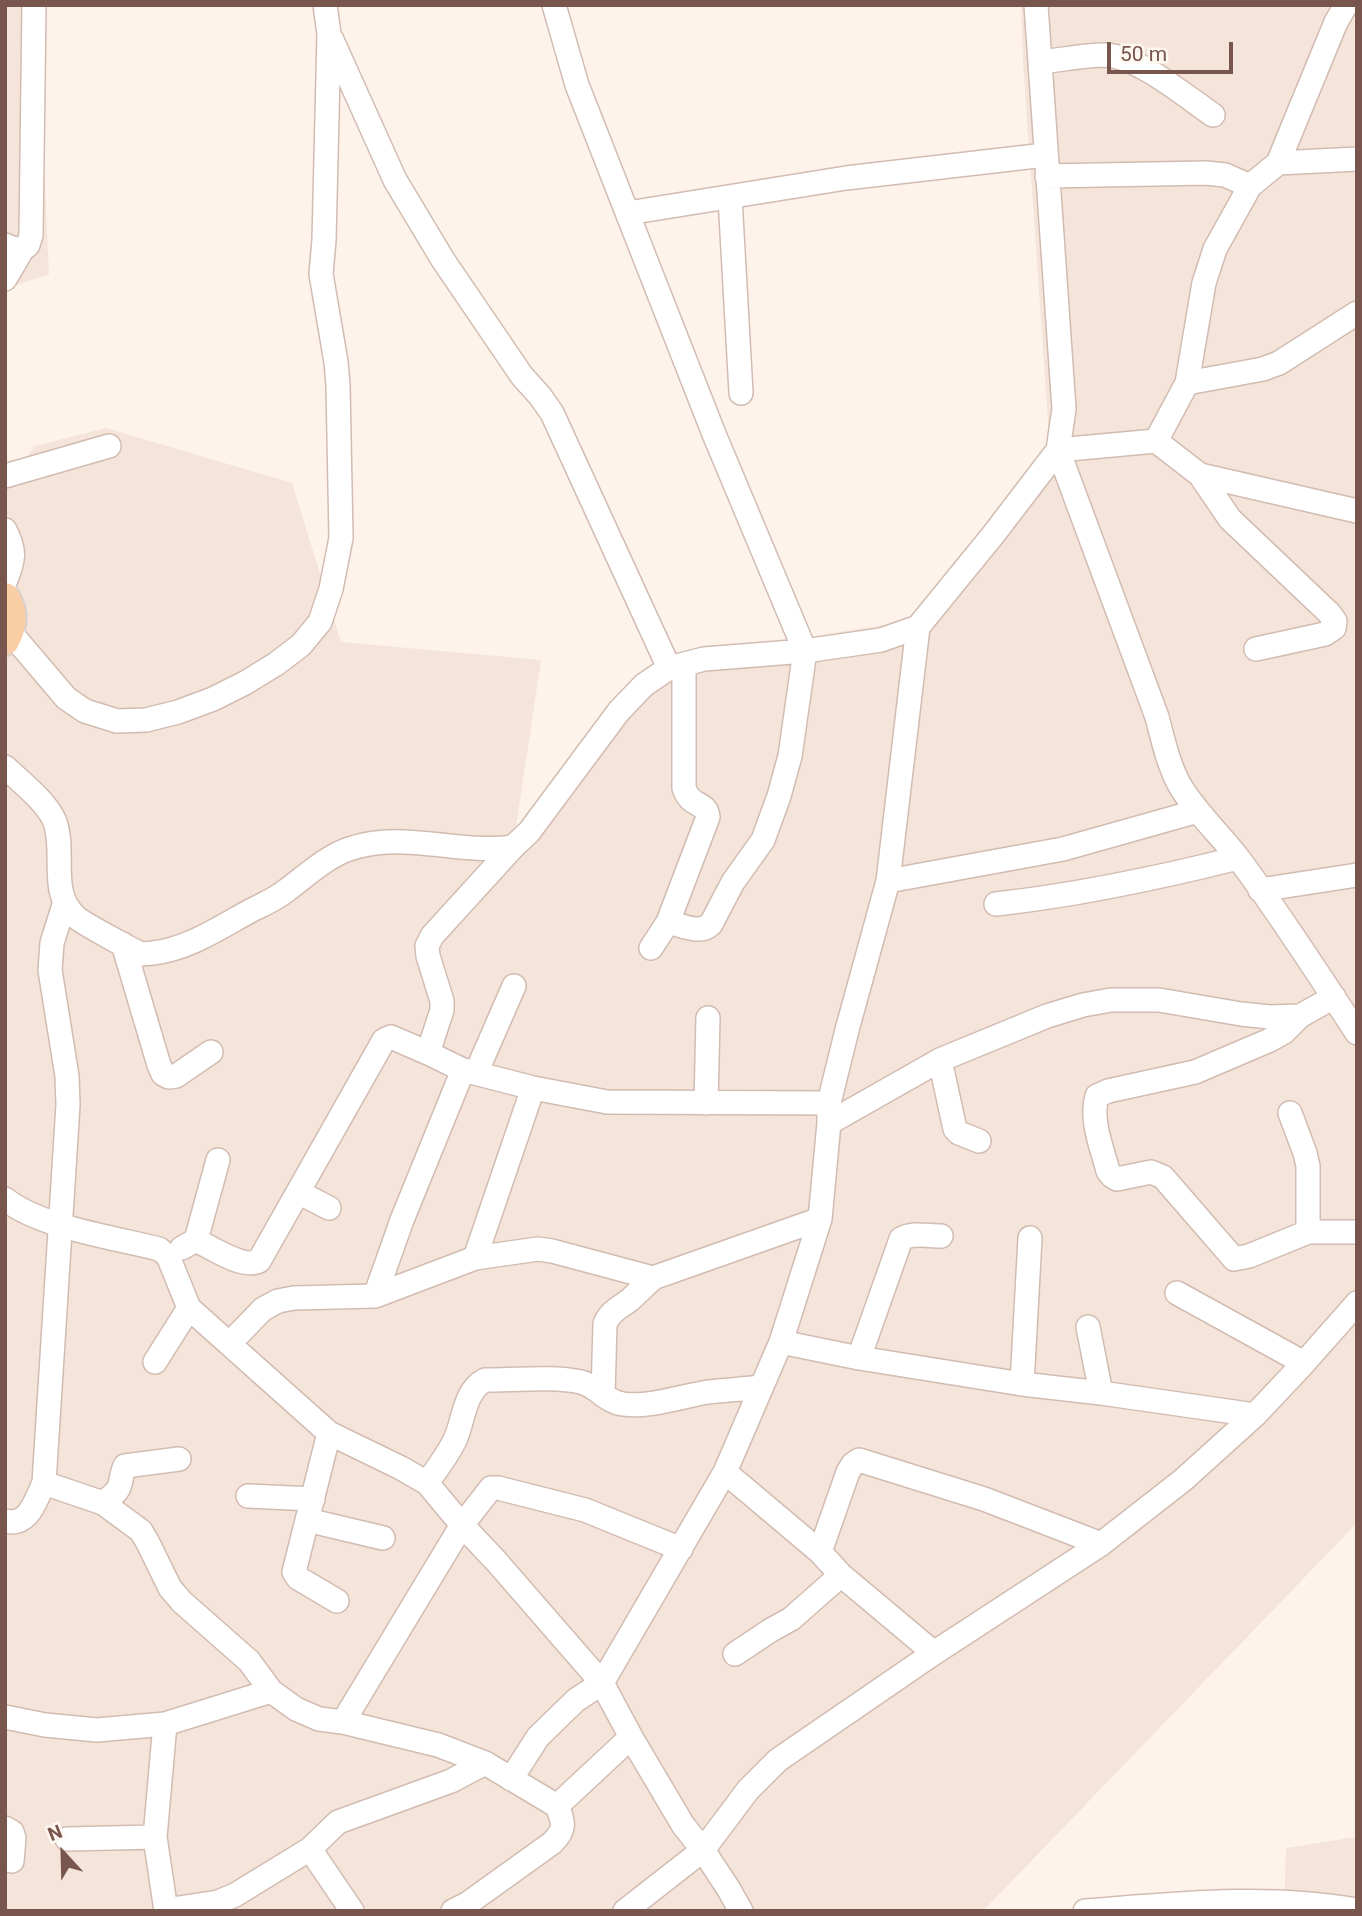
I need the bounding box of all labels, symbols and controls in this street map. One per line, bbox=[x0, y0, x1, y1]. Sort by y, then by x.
scale bar bbox=[1110, 28, 1236, 72]
text: 50 m bbox=[1120, 42, 1167, 66]
north arrow bbox=[28, 1818, 98, 1888]
text: N bbox=[44, 1820, 65, 1846]

